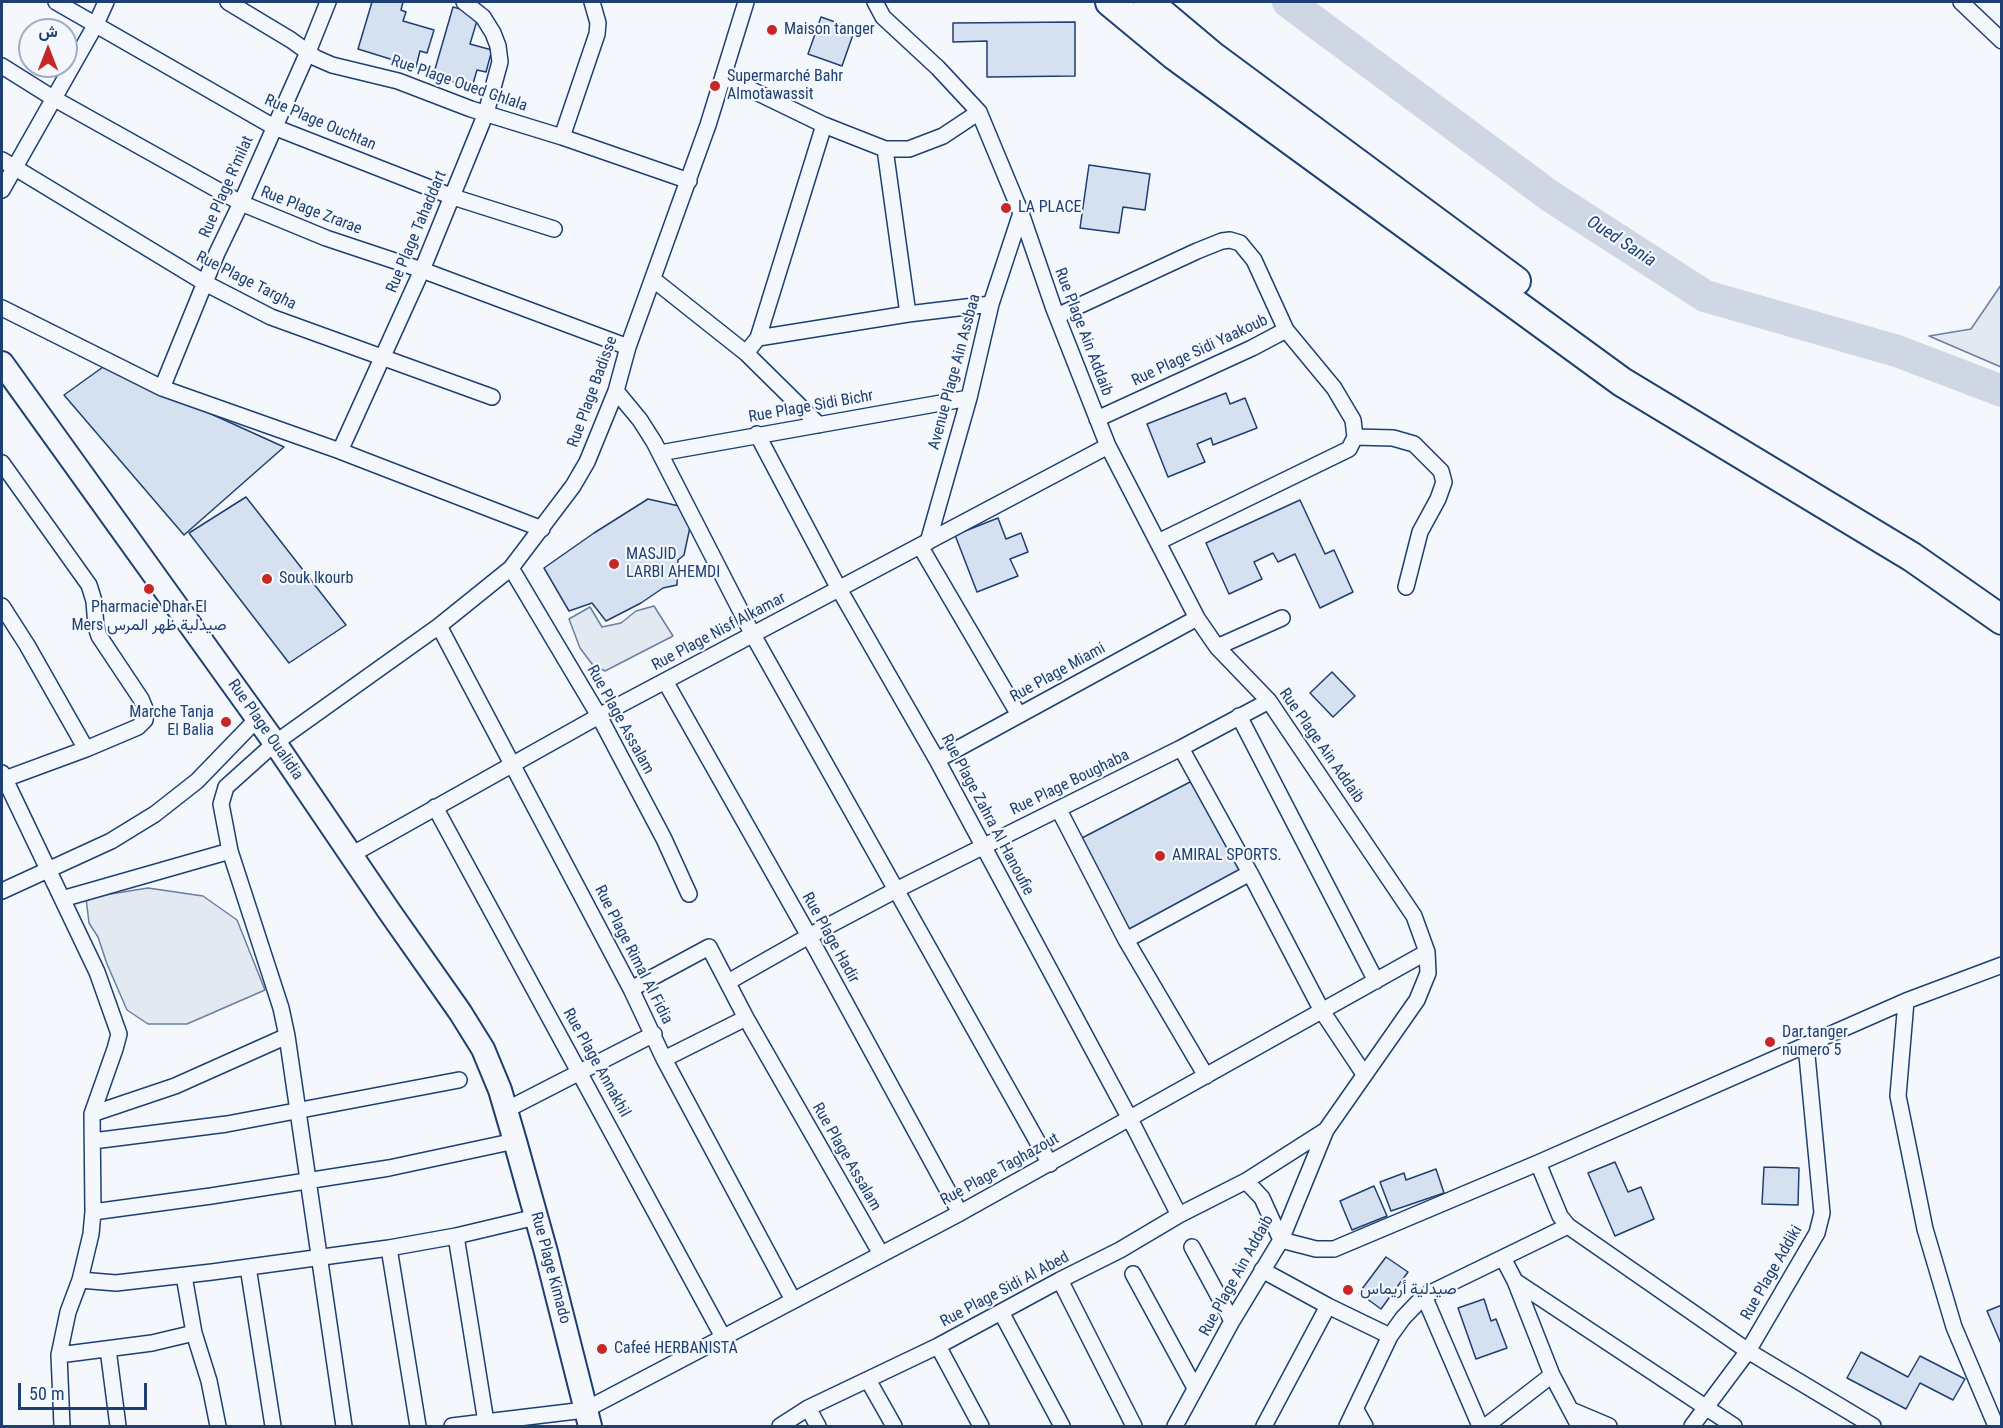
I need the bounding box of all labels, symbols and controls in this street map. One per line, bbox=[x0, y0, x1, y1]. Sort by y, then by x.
north arrow bbox=[18, 18, 78, 78]
place label: Maison tanger bbox=[784, 20, 875, 40]
text: ش bbox=[38, 22, 58, 41]
marker: Maison tanger bbox=[765, 23, 779, 37]
street label: Rue Plage Oued Ghlala bbox=[388, 52, 530, 116]
place label: Supermarché Bahr Almotawassit bbox=[727, 67, 843, 105]
marker: Supermarché Bahr Almotawassit bbox=[708, 79, 722, 93]
street label: Rue Plage Ouchtan bbox=[261, 91, 379, 155]
street label: Rue Plage R'milat bbox=[196, 133, 258, 241]
street label: Rue Plage Tahaddart bbox=[383, 168, 451, 296]
street label: Rue Plage Zrarae bbox=[258, 183, 364, 239]
place label: LA PLACE bbox=[1018, 198, 1081, 218]
marker: LA PLACE bbox=[999, 201, 1013, 215]
water label: Oued Sania bbox=[1582, 212, 1660, 272]
street label: Rue Plage Targha bbox=[193, 248, 299, 314]
street label: Rue Plage Ain Addaib bbox=[1050, 265, 1116, 399]
street label: Avenue Plage Ain Assbaa bbox=[925, 292, 985, 452]
street label: Rue Plage Sidi Yaakoub bbox=[1129, 311, 1271, 391]
street label: Rue Plage Badisse bbox=[564, 334, 622, 450]
street label: Rue Plage Sidi Bichr bbox=[747, 387, 875, 427]
place label: MASJID LARBI AHEMDI bbox=[626, 545, 720, 583]
marker: MASJID LARBI AHEMDI bbox=[607, 557, 621, 571]
place label: Souk lkourb bbox=[279, 569, 353, 589]
marker: Souk lkourb bbox=[260, 572, 274, 586]
marker: Pharmacie Dhar El Mers صيدلية ظهر المرس bbox=[142, 582, 156, 596]
street label: Rue Plage Nisf Alkamar bbox=[649, 589, 789, 675]
place label: Pharmacie Dhar El Mers صيدلية ظهر المرس bbox=[71, 598, 227, 636]
street label: Rue Plage Miami bbox=[1007, 639, 1109, 707]
street label: Rue Plage Assalam bbox=[582, 662, 658, 778]
street label: Rue Plage Oualidia bbox=[223, 676, 307, 784]
street label: Rue Plage Ain Addaib bbox=[1274, 685, 1368, 807]
place label: Marche Tanja El Balia bbox=[129, 703, 214, 741]
marker: Marche Tanja El Balia bbox=[219, 715, 233, 729]
street label: Rue Plage Zahra Al Hanoufie bbox=[936, 731, 1038, 899]
street label: Rue Plage Boughaba bbox=[1007, 746, 1133, 820]
place label: AMIRAL SPORTS. bbox=[1172, 846, 1282, 866]
marker: AMIRAL SPORTS. bbox=[1153, 849, 1167, 863]
street label: Rue Plage Rimal Al Fidia bbox=[590, 882, 676, 1028]
street label: Rue Plage Hadir bbox=[797, 889, 863, 987]
street label: Rue Plage Annakhil bbox=[558, 1005, 634, 1121]
place label: Dar tanger numero 5 bbox=[1782, 1023, 1848, 1061]
marker: Dar tanger numero 5 bbox=[1763, 1035, 1777, 1049]
street label: Rue Plage Assalam bbox=[807, 1100, 885, 1214]
street label: Rue Plage Taghazout bbox=[937, 1129, 1063, 1211]
street label: Rue Plage Kimado bbox=[526, 1210, 574, 1326]
street label: Rue Plage Ain Addaib bbox=[1196, 1212, 1278, 1340]
street label: Rue Plage Addiki bbox=[1737, 1222, 1807, 1324]
street label: Rue Plage Sidi Al Abed bbox=[937, 1248, 1073, 1332]
place label: صيدلية أريماس bbox=[1360, 1280, 1457, 1300]
marker: صيدلية أريماس bbox=[1341, 1283, 1355, 1297]
place label: Cafeé HERBANISTA bbox=[614, 1339, 738, 1359]
marker: Cafeé HERBANISTA bbox=[595, 1342, 609, 1356]
scale bar bbox=[21, 1371, 150, 1409]
text: 50 m bbox=[29, 1383, 64, 1404]

